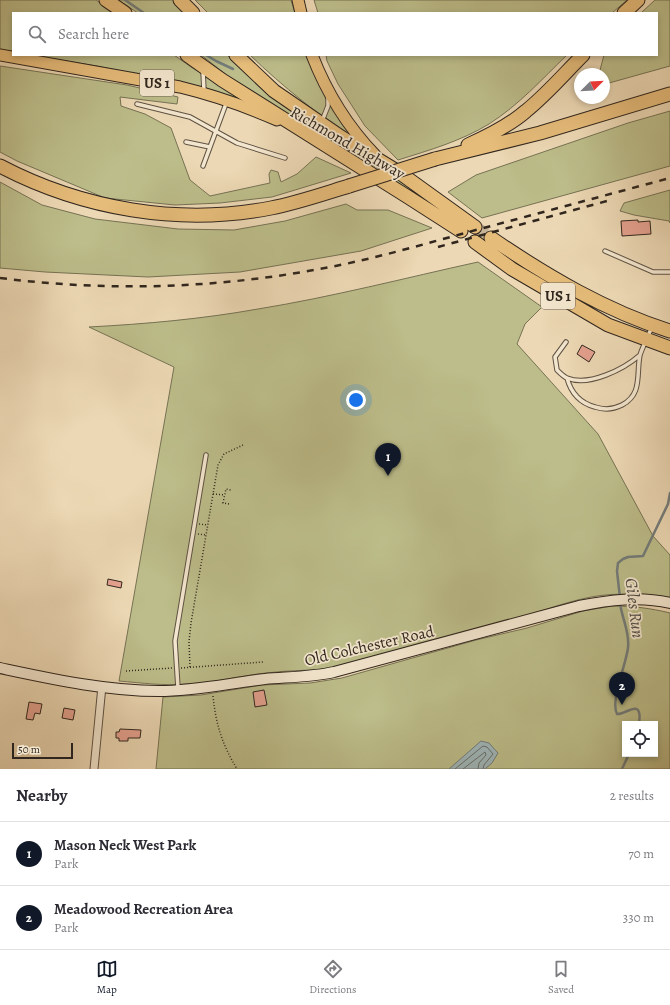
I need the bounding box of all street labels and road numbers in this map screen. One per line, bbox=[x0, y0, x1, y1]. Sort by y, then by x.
road number: US 1 bbox=[140, 70, 174, 96]
street label: Richmond Highway bbox=[286, 101, 410, 185]
road number: US 1 bbox=[541, 283, 575, 309]
street label: Old Colchester Road bbox=[302, 620, 437, 672]

